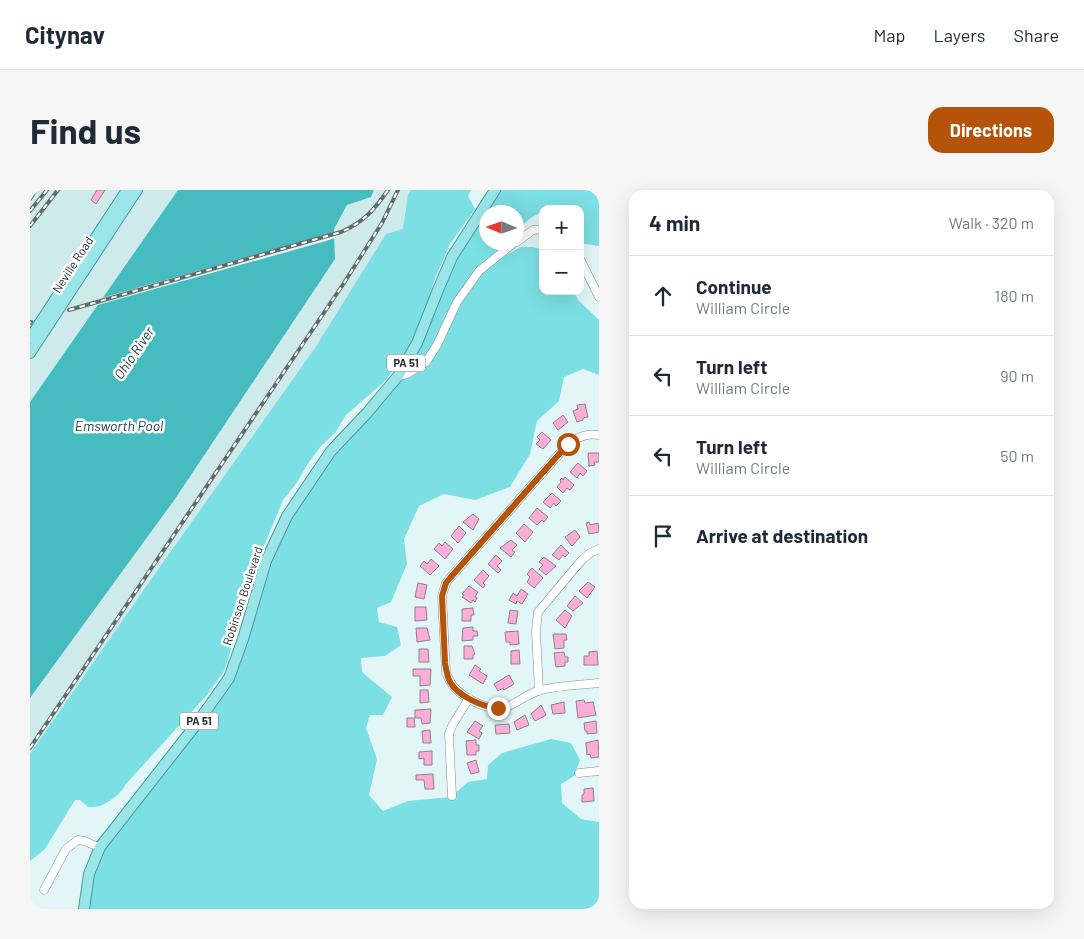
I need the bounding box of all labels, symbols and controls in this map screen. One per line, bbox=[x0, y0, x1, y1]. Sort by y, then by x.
text: Citynav bbox=[25, 20, 105, 49]
text: Map bbox=[873, 24, 905, 46]
text: Layers bbox=[933, 24, 986, 46]
text: Share bbox=[1014, 24, 1059, 46]
button: Directions bbox=[928, 107, 1054, 153]
text: Find us bbox=[30, 109, 141, 151]
north arrow bbox=[479, 205, 524, 250]
map controls bbox=[539, 205, 584, 295]
button: + bbox=[539, 205, 584, 250]
text: 4 min bbox=[649, 210, 700, 235]
text: Walk · 320 m bbox=[949, 213, 1034, 232]
street label: Neville Road bbox=[49, 234, 95, 295]
button: − bbox=[539, 250, 584, 295]
text: Continue bbox=[696, 275, 772, 298]
icon: ahead bbox=[649, 282, 677, 310]
text: 180 m bbox=[995, 286, 1034, 305]
text: William Circle bbox=[696, 298, 790, 317]
water label: Ohio River bbox=[110, 322, 158, 382]
road number: PA 51 bbox=[387, 354, 425, 372]
text: Turn left bbox=[696, 355, 767, 378]
icon: left bbox=[649, 362, 677, 390]
text: 90 m bbox=[1000, 366, 1034, 385]
text: William Circle bbox=[696, 378, 790, 397]
water label: Emsworth Pool bbox=[75, 417, 163, 434]
route start bbox=[557, 433, 580, 456]
text: Turn left bbox=[696, 435, 767, 458]
icon: left bbox=[649, 442, 677, 470]
text: 50 m bbox=[1000, 446, 1034, 465]
text: William Circle bbox=[696, 458, 790, 477]
icon: arrive bbox=[649, 522, 677, 550]
text: Arrive at destination bbox=[696, 524, 868, 547]
street label: Robinson Boulevard bbox=[219, 544, 265, 647]
route end bbox=[487, 697, 510, 720]
road number: PA 51 bbox=[180, 712, 218, 730]

